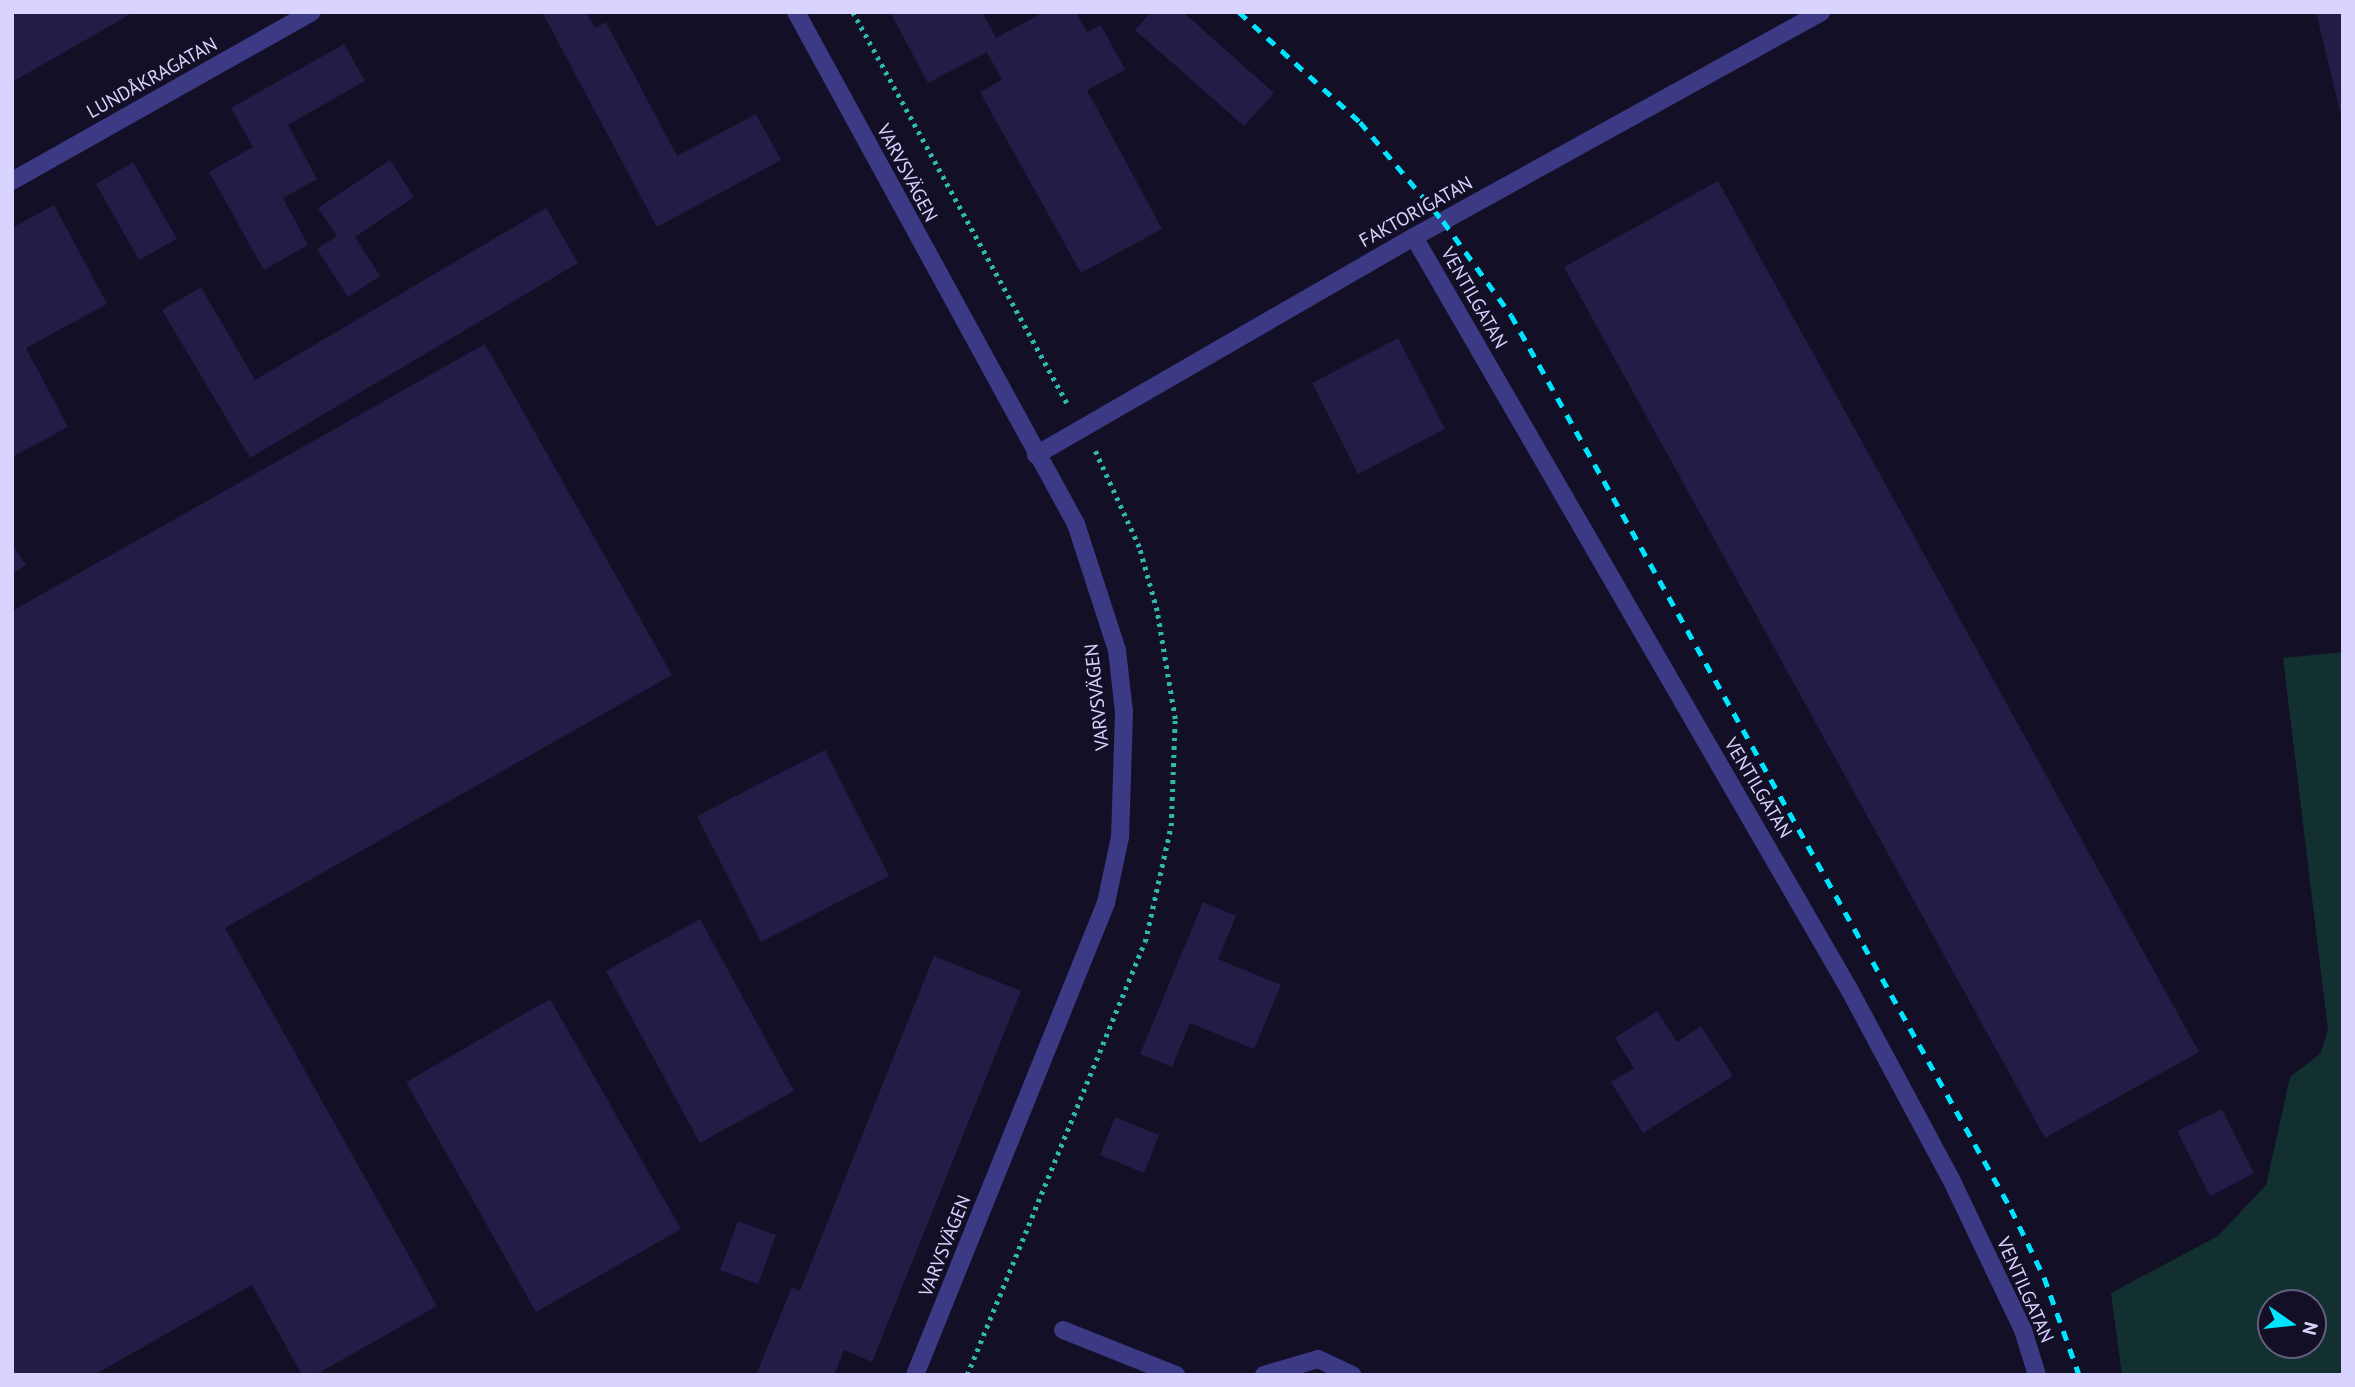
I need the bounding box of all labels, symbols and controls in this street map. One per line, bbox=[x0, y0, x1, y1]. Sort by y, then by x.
street label: LUNDÅKRAGATAN bbox=[83, 33, 221, 123]
street label: VARVSVÄGEN bbox=[872, 120, 942, 226]
street label: FAKTORIGATAN bbox=[1355, 171, 1477, 253]
street label: VENTILGATAN bbox=[1436, 243, 1512, 353]
street label: VARVSVÄGEN bbox=[1080, 642, 1114, 752]
street label: VENTILGATAN bbox=[1719, 734, 1797, 842]
street label: VARVSVÄGEN bbox=[914, 1192, 976, 1300]
street label: VENTILGATAN bbox=[1992, 1234, 2058, 1346]
north arrow bbox=[2257, 1289, 2327, 1359]
text: N bbox=[2297, 1320, 2324, 1338]

